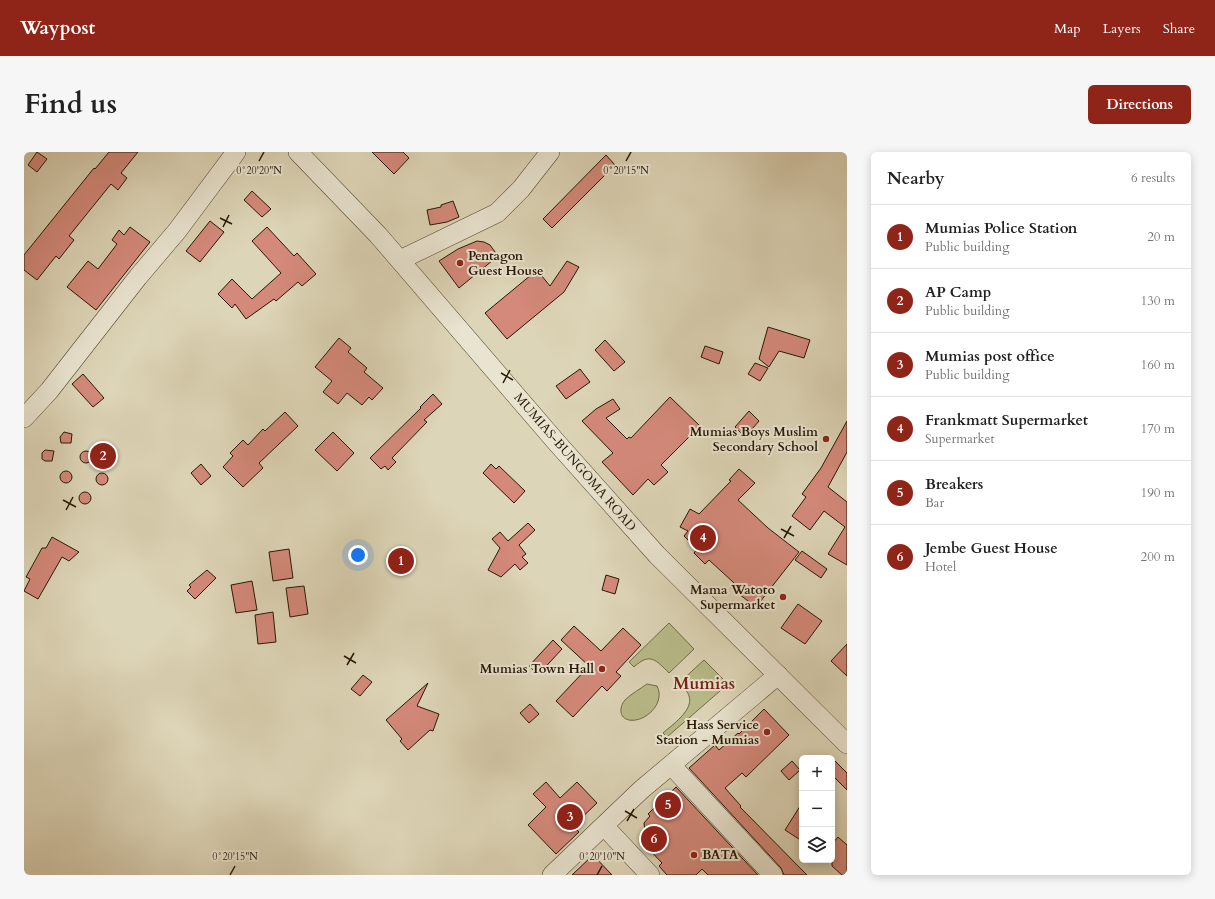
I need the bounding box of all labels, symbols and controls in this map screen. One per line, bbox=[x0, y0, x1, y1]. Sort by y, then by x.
text: Waypost bbox=[20, 15, 95, 41]
text: Map bbox=[1054, 19, 1081, 38]
text: Layers bbox=[1103, 19, 1141, 38]
text: Share bbox=[1163, 19, 1195, 38]
text: Find us bbox=[24, 85, 117, 123]
button: Directions bbox=[1088, 85, 1191, 124]
text: 0°20'20"N bbox=[236, 164, 282, 178]
text: 0°20'15"N bbox=[603, 164, 649, 178]
text: Nearby bbox=[887, 167, 944, 190]
text: 6 results bbox=[1131, 169, 1175, 187]
text: Mumias Police Station bbox=[925, 218, 1077, 238]
text: 1 bbox=[897, 228, 903, 246]
text: 20 m bbox=[1147, 228, 1175, 246]
text: Public building bbox=[925, 238, 1010, 256]
place label: Pentagon Guest House bbox=[468, 247, 543, 280]
marker: Pentagon Guest House bbox=[455, 258, 465, 268]
text: AP Camp bbox=[925, 282, 991, 302]
text: 2 bbox=[897, 292, 903, 310]
text: 130 m bbox=[1141, 292, 1175, 310]
text: Public building bbox=[925, 302, 1010, 320]
text: Mumias post office bbox=[925, 346, 1055, 366]
text: 3 bbox=[897, 356, 903, 374]
text: 160 m bbox=[1141, 356, 1175, 374]
text: Public building bbox=[925, 366, 1010, 384]
street label: MUMIAS-BUNGOMA ROAD bbox=[510, 389, 640, 535]
text: Frankmatt Supermarket bbox=[925, 410, 1088, 430]
text: 4 bbox=[897, 420, 903, 438]
text: 170 m bbox=[1141, 420, 1175, 438]
place label: Mumias Boys Muslim Secondary School bbox=[690, 423, 818, 456]
text: Supermarket bbox=[925, 430, 995, 448]
marker: Mumias Boys Muslim Secondary School bbox=[821, 434, 831, 444]
pin: 2 bbox=[90, 441, 116, 471]
text: Breakers bbox=[925, 474, 983, 494]
text: 5 bbox=[897, 484, 903, 502]
text: 190 m bbox=[1141, 484, 1175, 502]
text: Bar bbox=[925, 494, 944, 512]
pin: 4 bbox=[690, 523, 716, 553]
text: Jembe Guest House bbox=[925, 538, 1058, 558]
your location bbox=[348, 545, 368, 565]
pin: 1 bbox=[388, 546, 414, 576]
text: 6 bbox=[897, 548, 903, 566]
text: 200 m bbox=[1141, 548, 1175, 566]
text: Hotel bbox=[925, 558, 956, 576]
place label: Mama Watoto Supermarket bbox=[690, 581, 775, 614]
marker: Mama Watoto Supermarket bbox=[778, 592, 788, 602]
place label: Mumias Town Hall bbox=[480, 660, 594, 678]
marker: Mumias Town Hall bbox=[597, 664, 607, 674]
district label: Mumias bbox=[673, 672, 735, 695]
place label: Hass Service Station - Mumias bbox=[656, 716, 759, 749]
marker: Hass Service Station - Mumias bbox=[762, 727, 772, 737]
map controls bbox=[799, 755, 835, 863]
button: + bbox=[799, 755, 835, 791]
pin: 5 bbox=[655, 790, 681, 820]
button: − bbox=[799, 791, 835, 827]
pin: 3 bbox=[557, 802, 583, 832]
pin: 6 bbox=[641, 824, 667, 854]
button: layers bbox=[799, 827, 835, 863]
place label: BATA bbox=[702, 846, 739, 864]
text: 0°20'15"N bbox=[212, 850, 258, 864]
text: 0°20'10"N bbox=[579, 850, 625, 864]
marker: BATA bbox=[689, 850, 699, 860]

